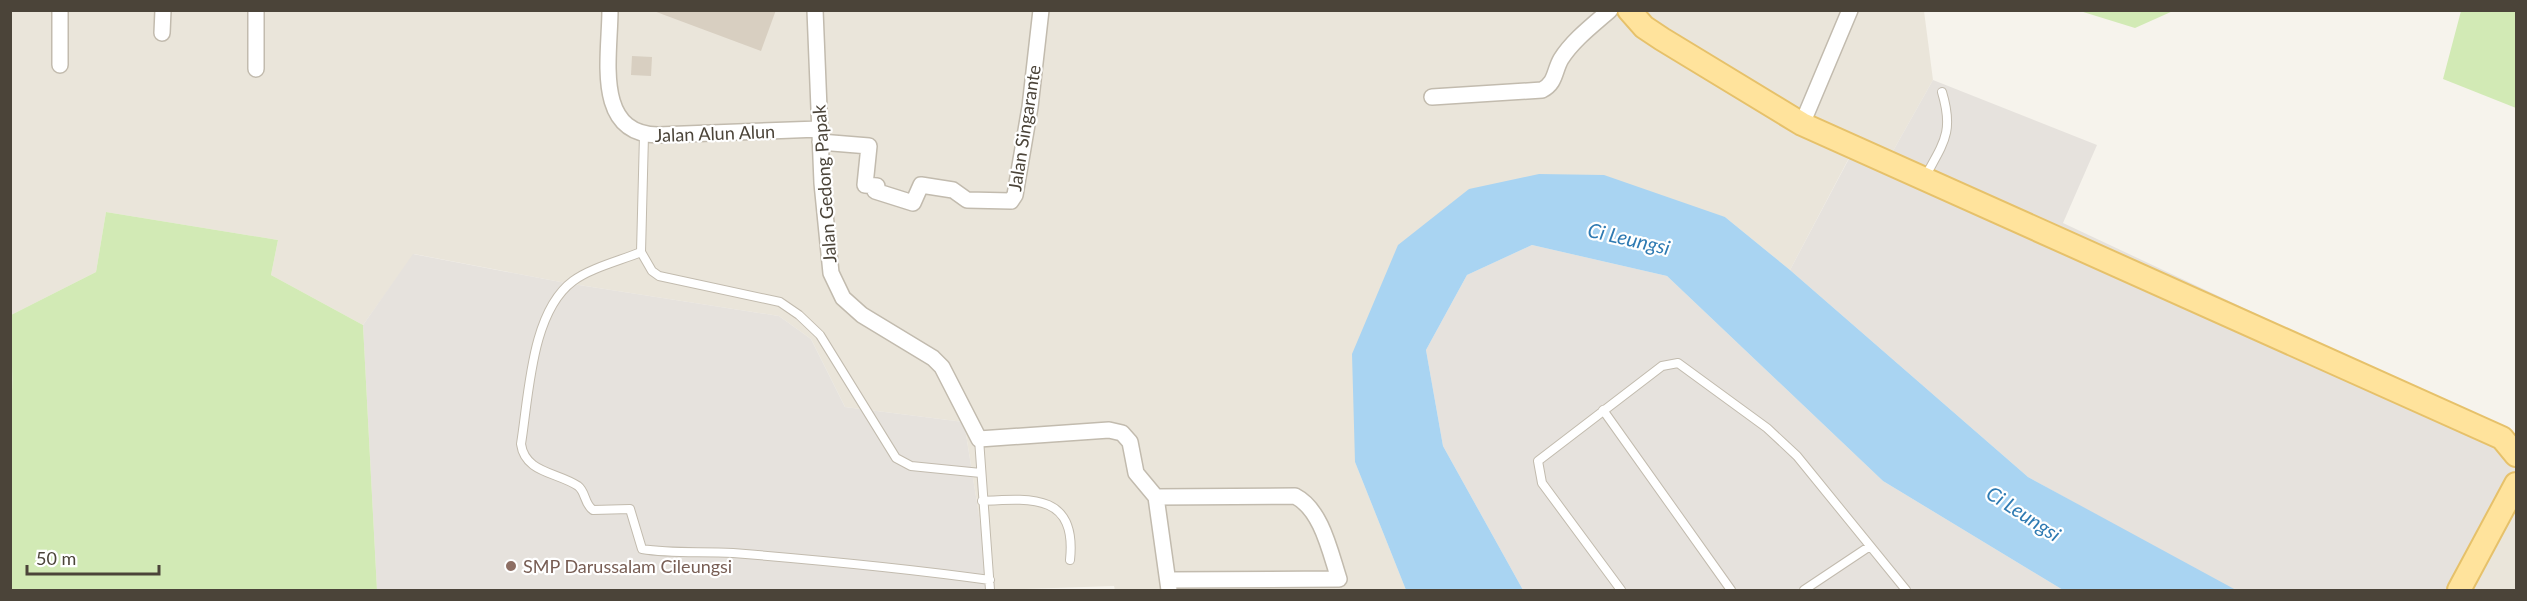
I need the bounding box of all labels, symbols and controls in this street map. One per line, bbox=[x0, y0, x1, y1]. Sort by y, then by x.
street label: Jalan Singarante bbox=[1003, 63, 1045, 193]
street label: Jalan Gedong Papak bbox=[807, 103, 841, 264]
street label: Jalan Alun Alun bbox=[654, 120, 776, 146]
water label: Ci Leungsi bbox=[1586, 217, 1673, 259]
water label: Ci Leungsi bbox=[1982, 480, 2066, 546]
scale bar bbox=[27, 538, 159, 576]
text: 50 m bbox=[36, 547, 76, 569]
place label: SMP Darussalam Cileungsi bbox=[523, 555, 732, 577]
marker: SMP Darussalam Cileungsi bbox=[504, 559, 518, 573]

